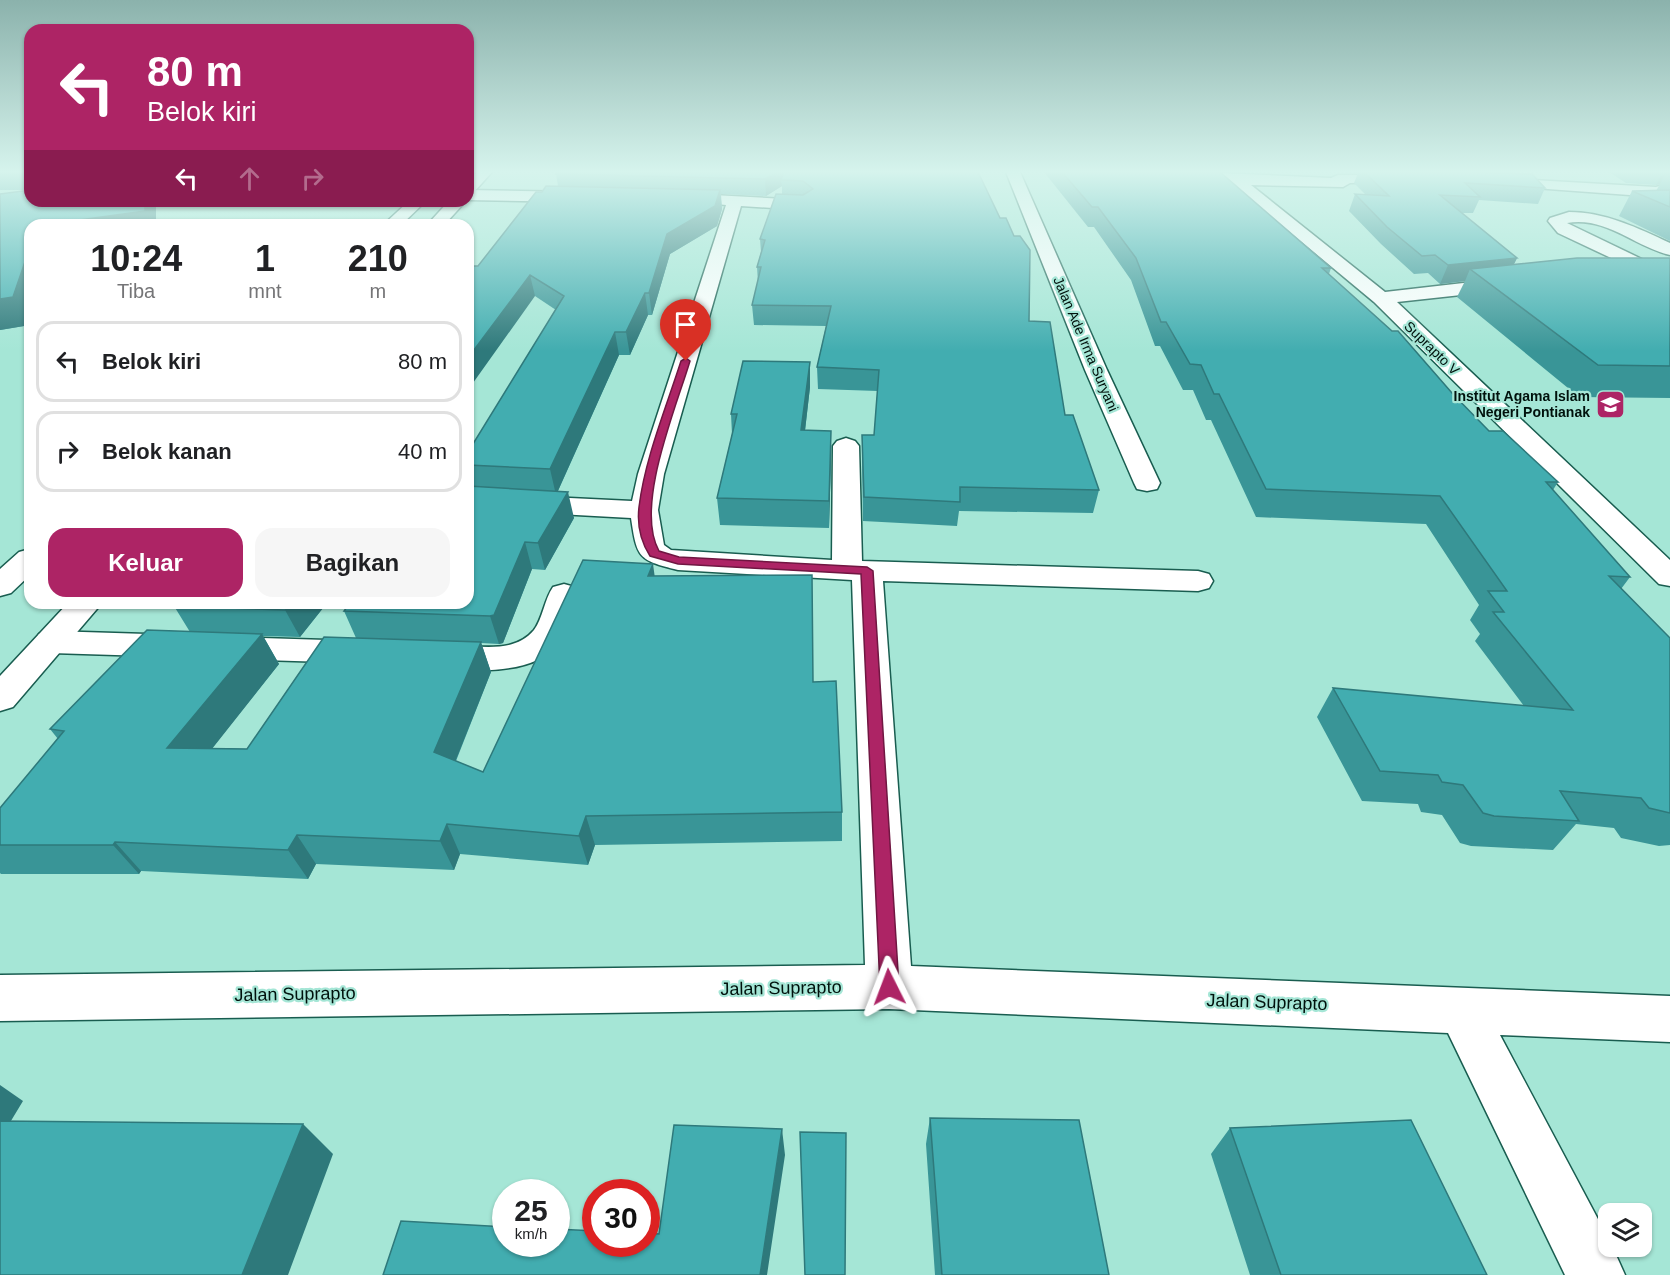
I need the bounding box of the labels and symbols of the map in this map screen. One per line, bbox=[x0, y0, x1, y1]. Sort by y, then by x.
street label: Jalan Ade Irma Suryani bbox=[1050, 274, 1122, 414]
pin bbox=[660, 299, 711, 361]
street label: Suprapto V bbox=[1401, 318, 1463, 379]
place label: Institut Agama Islam Negeri Pontianak bbox=[1454, 388, 1590, 420]
school or university icon: Institut Agama Islam Negeri Pontianak bbox=[1595, 388, 1627, 420]
position arrow bbox=[857, 955, 921, 1019]
street label: Jalan Suprapto bbox=[720, 977, 842, 999]
street label: Jalan Suprapto bbox=[234, 983, 356, 1005]
street label: Jalan Suprapto bbox=[1206, 990, 1328, 1014]
speed limit sign: 30 bbox=[582, 1179, 660, 1257]

